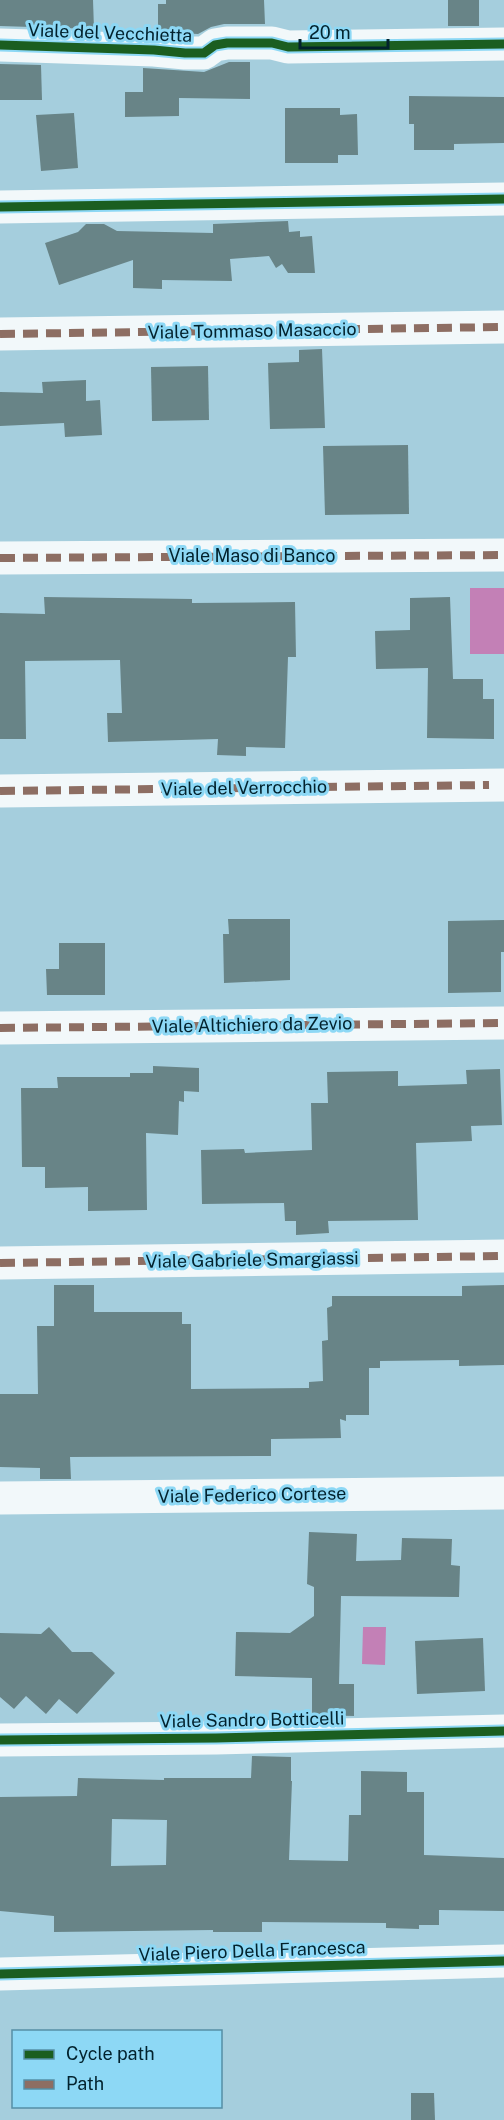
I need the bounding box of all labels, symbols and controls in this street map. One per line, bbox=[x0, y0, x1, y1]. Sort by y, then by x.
scale bar bbox=[300, 12, 388, 50]
street label: Viale del Vecchietta bbox=[27, 19, 193, 46]
text: 20 m bbox=[309, 22, 351, 43]
street label: Viale Tommaso Masaccio bbox=[147, 318, 357, 343]
street label: Viale Maso di Banco bbox=[168, 545, 336, 566]
street label: Viale del Verrocchio bbox=[161, 776, 327, 799]
street label: Viale Altichiero da Zevio bbox=[151, 1012, 353, 1037]
street label: Viale Gabriele Smargiassi bbox=[145, 1247, 359, 1272]
street label: Viale Federico Cortese bbox=[157, 1482, 347, 1507]
street label: Viale Sandro Botticelli bbox=[159, 1707, 345, 1732]
street label: Viale Piero Della Francesca bbox=[138, 1936, 366, 1965]
legend bbox=[12, 2030, 222, 2108]
text: Cycle path bbox=[66, 2043, 155, 2064]
text: Path bbox=[66, 2073, 104, 2094]

